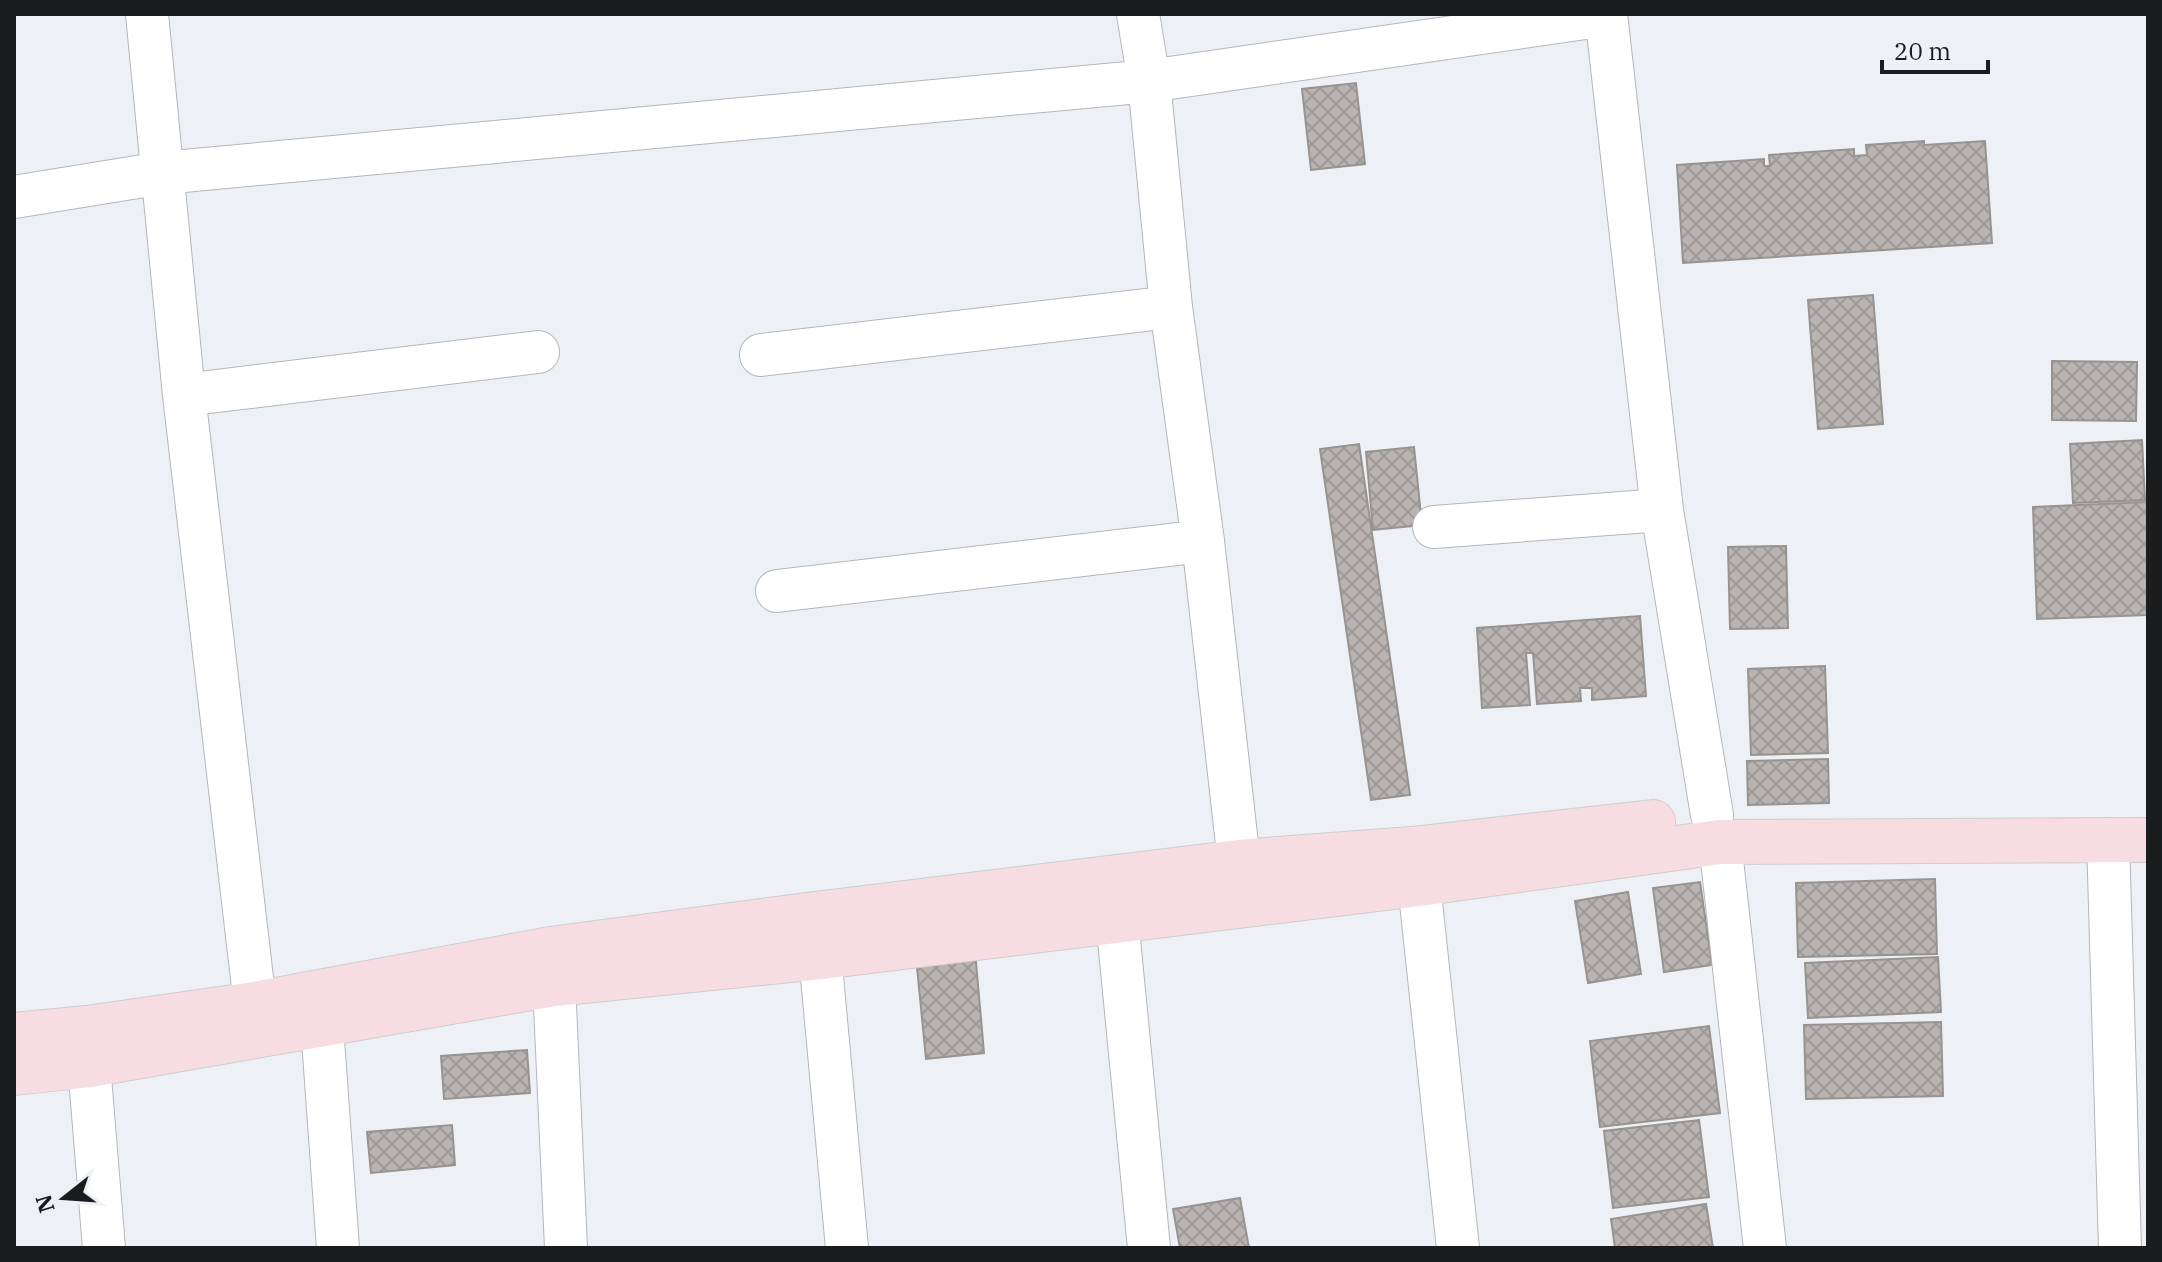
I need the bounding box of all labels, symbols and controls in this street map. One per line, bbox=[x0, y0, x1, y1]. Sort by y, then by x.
scale bar bbox=[1882, 24, 1988, 74]
text: 20 m bbox=[1894, 35, 1951, 67]
north arrow bbox=[24, 1158, 104, 1238]
text: N bbox=[28, 1191, 61, 1217]

